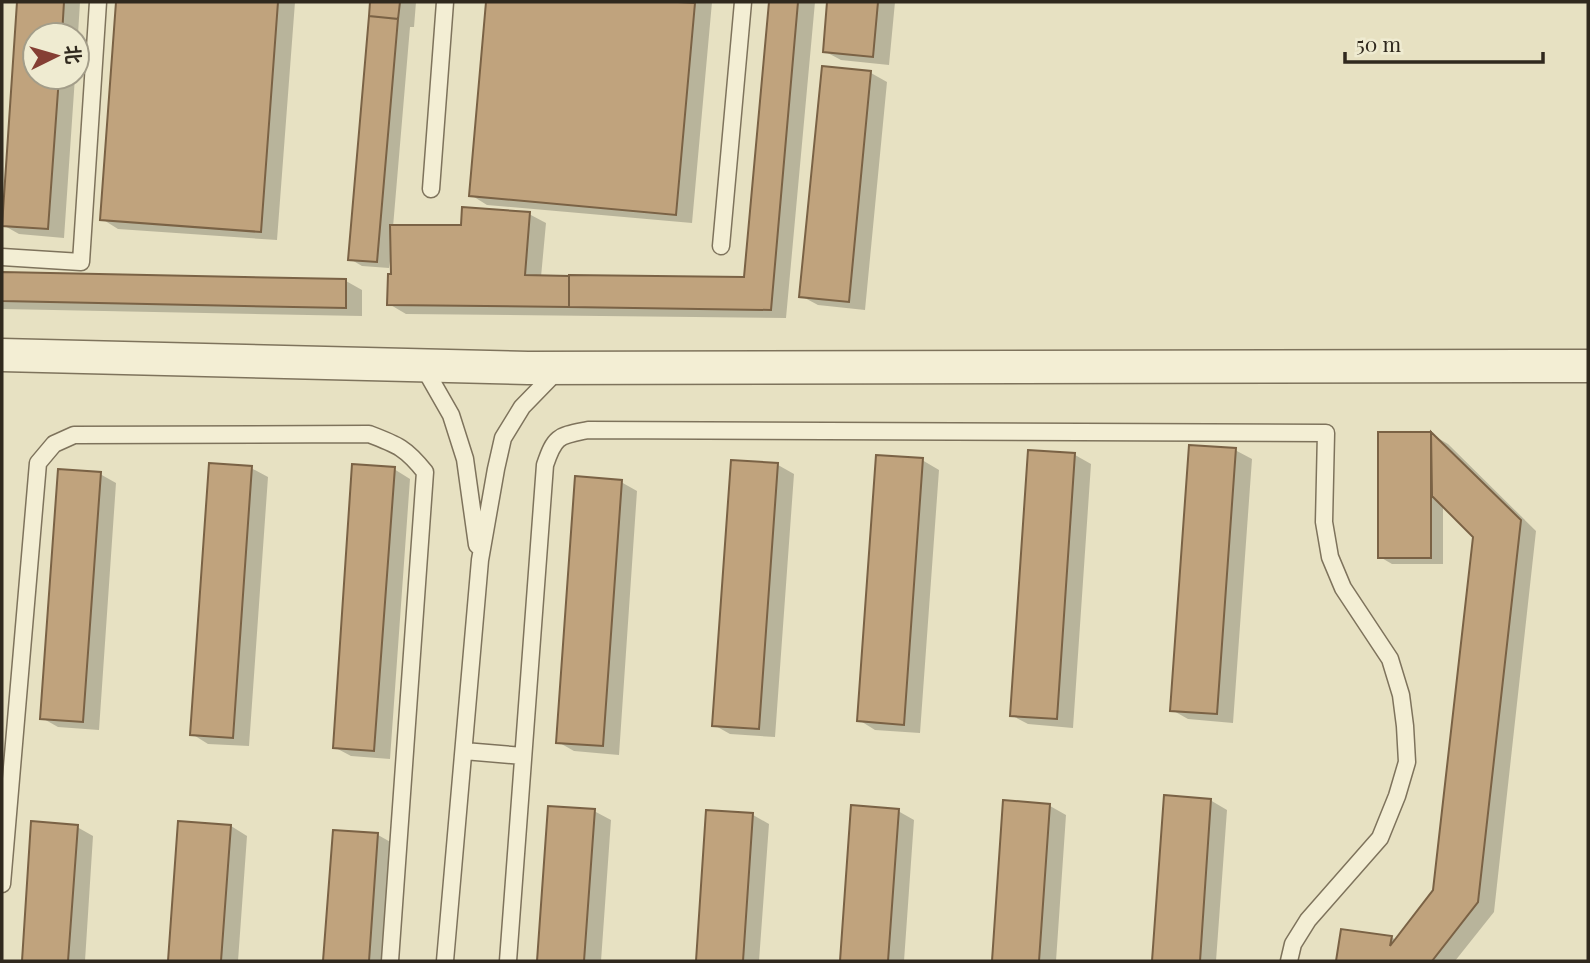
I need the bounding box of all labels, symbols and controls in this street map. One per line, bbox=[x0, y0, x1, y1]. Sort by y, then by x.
north arrow bbox=[21, 21, 91, 91]
scale bar bbox=[1345, 21, 1543, 65]
text: 50 m bbox=[1356, 29, 1402, 57]
text: 北 bbox=[60, 44, 88, 65]

